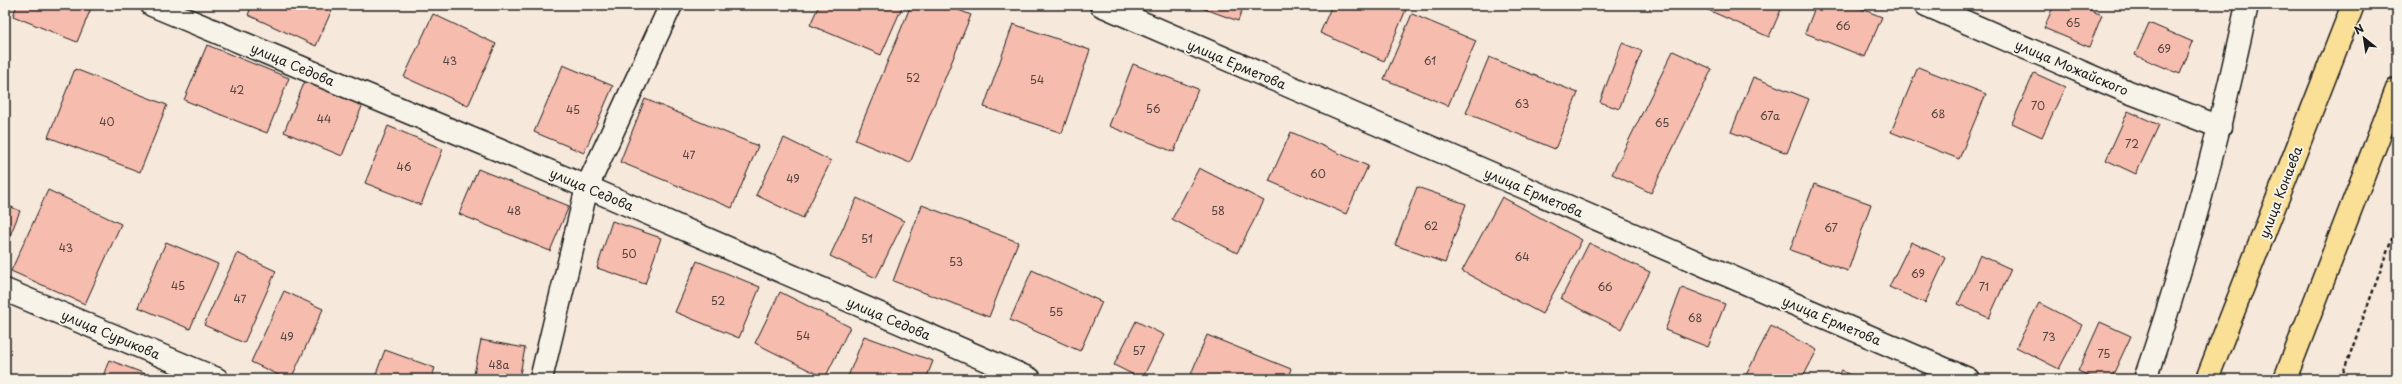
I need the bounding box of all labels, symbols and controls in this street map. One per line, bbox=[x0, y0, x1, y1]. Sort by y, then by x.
house number: 65 bbox=[2066, 14, 2080, 31]
house number: 66 bbox=[1835, 17, 1851, 34]
north arrow bbox=[2344, 18, 2384, 58]
text: N bbox=[2351, 19, 2367, 38]
street label: улица Ерметова bbox=[1185, 35, 1290, 94]
street label: улица Можайского bbox=[2012, 35, 2132, 99]
street label: улица Седова bbox=[248, 38, 339, 91]
house number: 69 bbox=[2157, 40, 2171, 57]
house number: 43 bbox=[443, 52, 457, 69]
house number: 61 bbox=[1424, 52, 1436, 69]
house number: 52 bbox=[906, 69, 920, 86]
house number: 54 bbox=[1030, 71, 1044, 88]
house number: 42 bbox=[230, 81, 245, 98]
house number: 63 bbox=[1515, 95, 1529, 112]
house number: 70 bbox=[2031, 97, 2045, 114]
house number: 56 bbox=[1146, 100, 1161, 117]
house number: 45 bbox=[566, 101, 580, 118]
house number: 68 bbox=[1931, 105, 1945, 122]
house number: 67а bbox=[1760, 107, 1780, 124]
house number: 44 bbox=[317, 110, 331, 127]
house number: 40 bbox=[99, 113, 115, 130]
house number: 65 bbox=[1655, 114, 1669, 131]
house number: 72 bbox=[2125, 135, 2139, 152]
street label: улица Конаева bbox=[2254, 142, 2307, 241]
house number: 47 bbox=[683, 146, 696, 163]
house number: 46 bbox=[397, 158, 412, 175]
street label: улица Седова bbox=[547, 163, 638, 216]
street label: улица Ерметова bbox=[1482, 163, 1587, 222]
house number: 60 bbox=[1310, 165, 1326, 182]
house number: 49 bbox=[786, 170, 800, 187]
house number: 48 bbox=[507, 202, 521, 219]
house number: 58 bbox=[1211, 202, 1225, 219]
house number: 62 bbox=[1424, 217, 1438, 234]
house number: 67 bbox=[1824, 219, 1838, 236]
house number: 51 bbox=[861, 230, 873, 247]
house number: 43 bbox=[59, 239, 73, 256]
house number: 50 bbox=[621, 245, 637, 262]
house number: 64 bbox=[1515, 248, 1529, 265]
house number: 53 bbox=[949, 253, 963, 270]
house number: 69 bbox=[1911, 265, 1925, 282]
house number: 45 bbox=[171, 277, 185, 294]
house number: 66 bbox=[1597, 278, 1613, 295]
house number: 71 bbox=[1979, 278, 1989, 295]
house number: 47 bbox=[234, 290, 247, 307]
street label: улица Ерметова bbox=[1780, 291, 1885, 350]
house number: 52 bbox=[711, 292, 725, 309]
street label: улица Седова bbox=[844, 292, 935, 345]
house number: 55 bbox=[1049, 303, 1063, 320]
street label: улица Сурикова bbox=[59, 305, 164, 364]
house number: 68 bbox=[1688, 309, 1702, 326]
house number: 54 bbox=[796, 327, 810, 344]
house number: 49 bbox=[280, 328, 294, 345]
house number: 73 bbox=[2042, 328, 2056, 345]
house number: 57 bbox=[1132, 342, 1146, 359]
house number: 75 bbox=[2098, 345, 2110, 362]
house number: 48а bbox=[489, 356, 510, 373]

